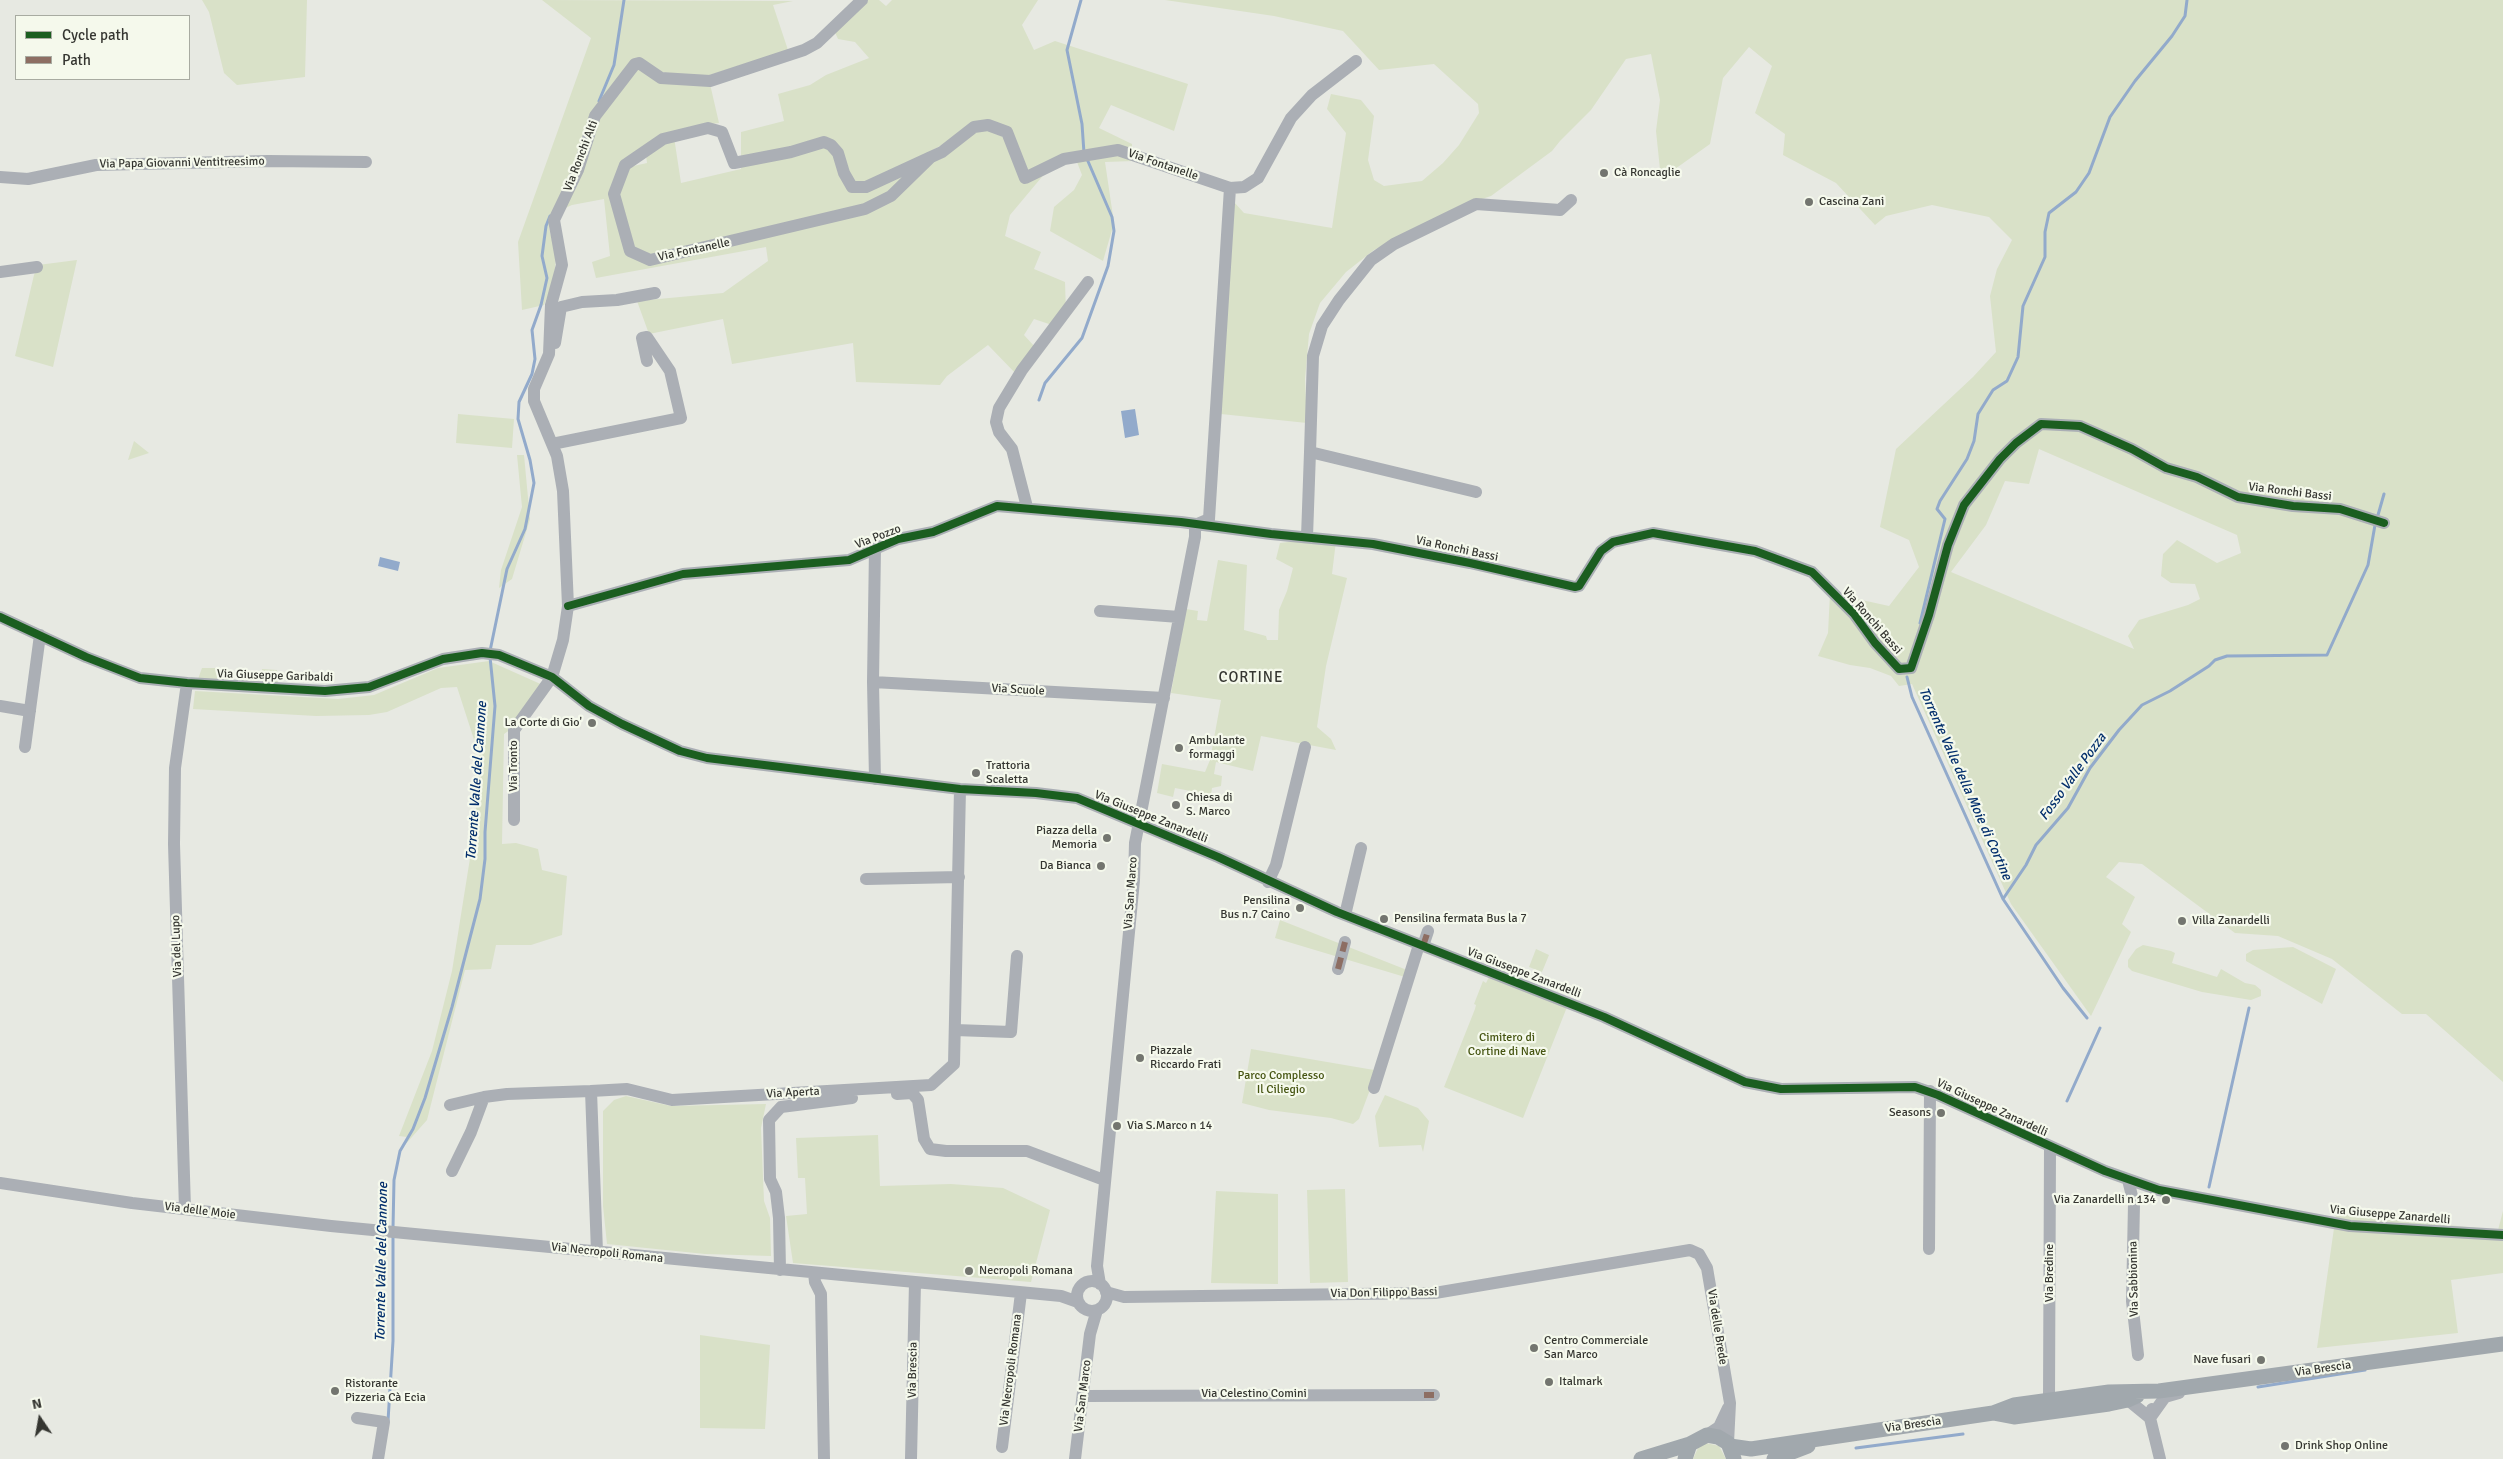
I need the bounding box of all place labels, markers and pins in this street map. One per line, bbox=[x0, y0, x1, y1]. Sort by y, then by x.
place label: Cà Roncaglie bbox=[1614, 166, 1680, 180]
marker: Cà Roncaglie bbox=[1598, 167, 1610, 179]
place label: Cascina Zani bbox=[1819, 195, 1884, 209]
marker: Cascina Zani bbox=[1803, 196, 1815, 208]
place label: La Corte di Gio' bbox=[504, 716, 582, 730]
marker: La Corte di Gio' bbox=[586, 717, 598, 729]
place label: Ambulante formaggi bbox=[1189, 734, 1245, 762]
marker: Ambulante formaggi bbox=[1173, 742, 1185, 754]
place label: Trattoria Scaletta bbox=[986, 759, 1030, 787]
marker: Trattoria Scaletta bbox=[970, 767, 982, 779]
place label: Chiesa di S. Marco bbox=[1186, 791, 1233, 819]
marker: Chiesa di S. Marco bbox=[1170, 799, 1182, 811]
place label: Piazza della Memoria bbox=[1036, 824, 1097, 852]
marker: Piazza della Memoria bbox=[1101, 832, 1113, 844]
place label: Da Bianca bbox=[1040, 859, 1091, 873]
marker: Da Bianca bbox=[1095, 860, 1107, 872]
place label: Pensilina Bus n.7 Caino bbox=[1220, 894, 1290, 922]
marker: Pensilina Bus n.7 Caino bbox=[1294, 902, 1306, 914]
place label: Pensilina fermata Bus la 7 bbox=[1394, 912, 1527, 926]
marker: Pensilina fermata Bus la 7 bbox=[1378, 913, 1390, 925]
place label: Villa Zanardelli bbox=[2192, 914, 2270, 928]
marker: Villa Zanardelli bbox=[2176, 915, 2188, 927]
place label: Piazzale Riccardo Frati bbox=[1150, 1044, 1221, 1072]
marker: Piazzale Riccardo Frati bbox=[1134, 1052, 1146, 1064]
place label: Seasons bbox=[1889, 1106, 1931, 1120]
marker: Seasons bbox=[1935, 1107, 1947, 1119]
place label: Via S.Marco n 14 bbox=[1127, 1119, 1212, 1133]
marker: Via S.Marco n 14 bbox=[1111, 1120, 1123, 1132]
place label: Via Zanardelli n 134 bbox=[2054, 1193, 2156, 1207]
marker: Via Zanardelli n 134 bbox=[2160, 1194, 2172, 1206]
place label: Necropoli Romana bbox=[979, 1264, 1073, 1278]
marker: Necropoli Romana bbox=[963, 1265, 975, 1277]
place label: Centro Commerciale San Marco bbox=[1544, 1334, 1648, 1362]
marker: Centro Commerciale San Marco bbox=[1528, 1342, 1540, 1354]
place label: Nave fusari bbox=[2193, 1353, 2251, 1367]
marker: Nave fusari bbox=[2255, 1354, 2267, 1366]
place label: Italmark bbox=[1559, 1375, 1602, 1389]
marker: Italmark bbox=[1543, 1376, 1555, 1388]
place label: Ristorante Pizzeria Cà Ecia bbox=[345, 1377, 426, 1405]
marker: Ristorante Pizzeria Cà Ecia bbox=[329, 1385, 341, 1397]
place label: Drink Shop Online bbox=[2295, 1439, 2388, 1453]
marker: Drink Shop Online bbox=[2279, 1440, 2291, 1452]

